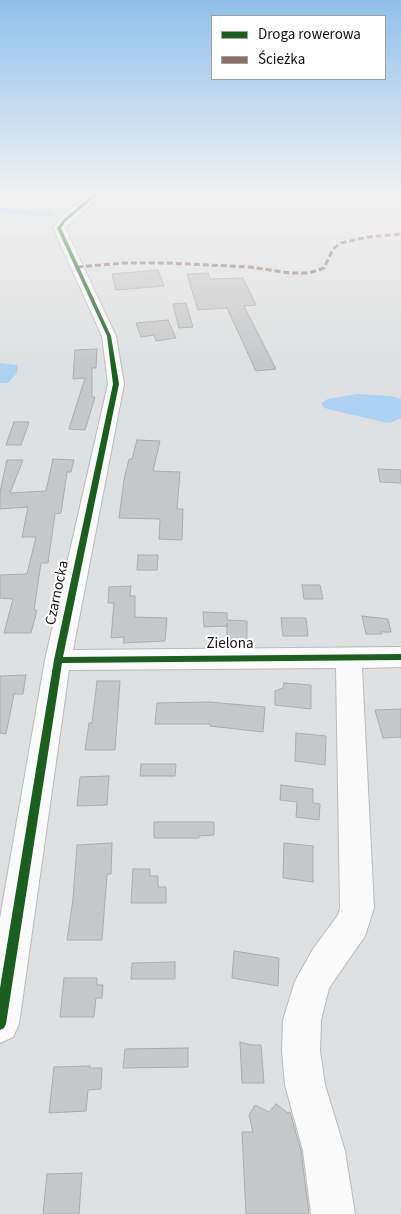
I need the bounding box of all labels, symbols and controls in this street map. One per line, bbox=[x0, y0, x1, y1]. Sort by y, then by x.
legend bbox=[211, 15, 386, 80]
text: Droga rowerowa bbox=[258, 24, 361, 45]
text: Ścieżka bbox=[258, 49, 305, 70]
street label: Czarnocka bbox=[42, 559, 74, 627]
street label: Zielona bbox=[207, 636, 253, 654]

